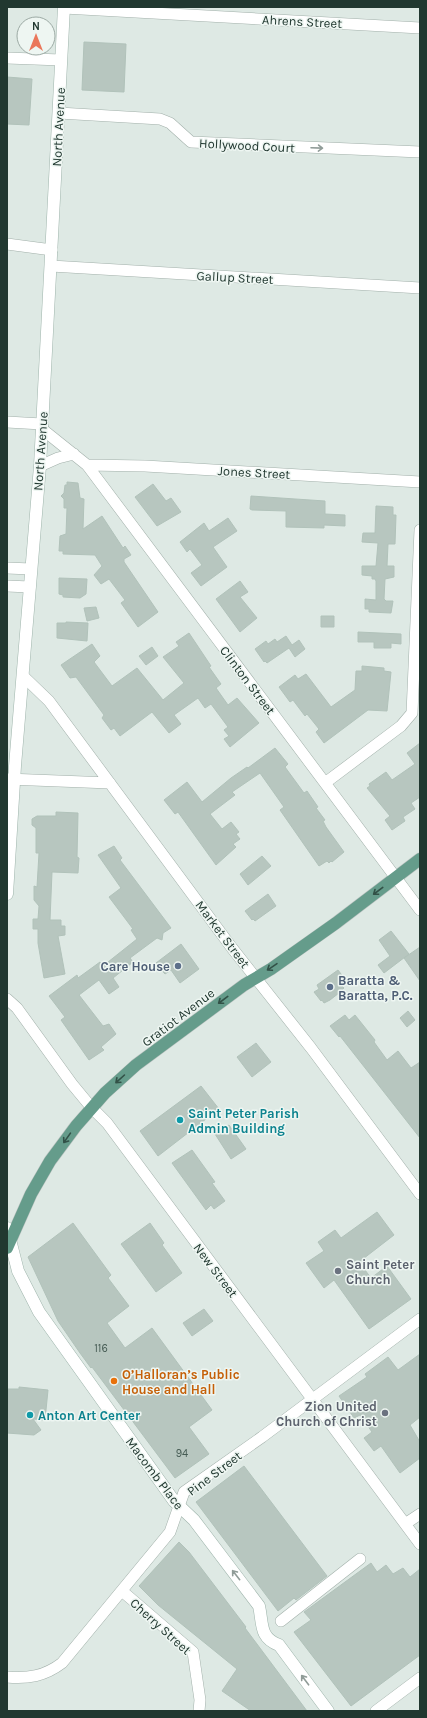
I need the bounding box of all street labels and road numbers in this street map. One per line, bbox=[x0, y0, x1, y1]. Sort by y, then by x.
street label: Ahrens Street bbox=[262, 12, 342, 31]
street label: North Avenue bbox=[49, 87, 68, 167]
street label: Hollywood Court bbox=[199, 135, 295, 156]
street label: Gallup Street bbox=[196, 268, 274, 287]
street label: North Avenue bbox=[30, 411, 51, 491]
street label: Jones Street bbox=[217, 463, 291, 482]
street label: Clinton Street bbox=[217, 643, 278, 718]
street label: Market Street bbox=[192, 898, 253, 971]
street label: Gratiot Avenue bbox=[139, 985, 218, 1050]
street label: New Street bbox=[190, 1240, 241, 1300]
street label: Macomb Place bbox=[123, 1434, 187, 1513]
street label: Pine Street bbox=[184, 1448, 245, 1499]
street label: Cherry Street bbox=[127, 1595, 194, 1658]

